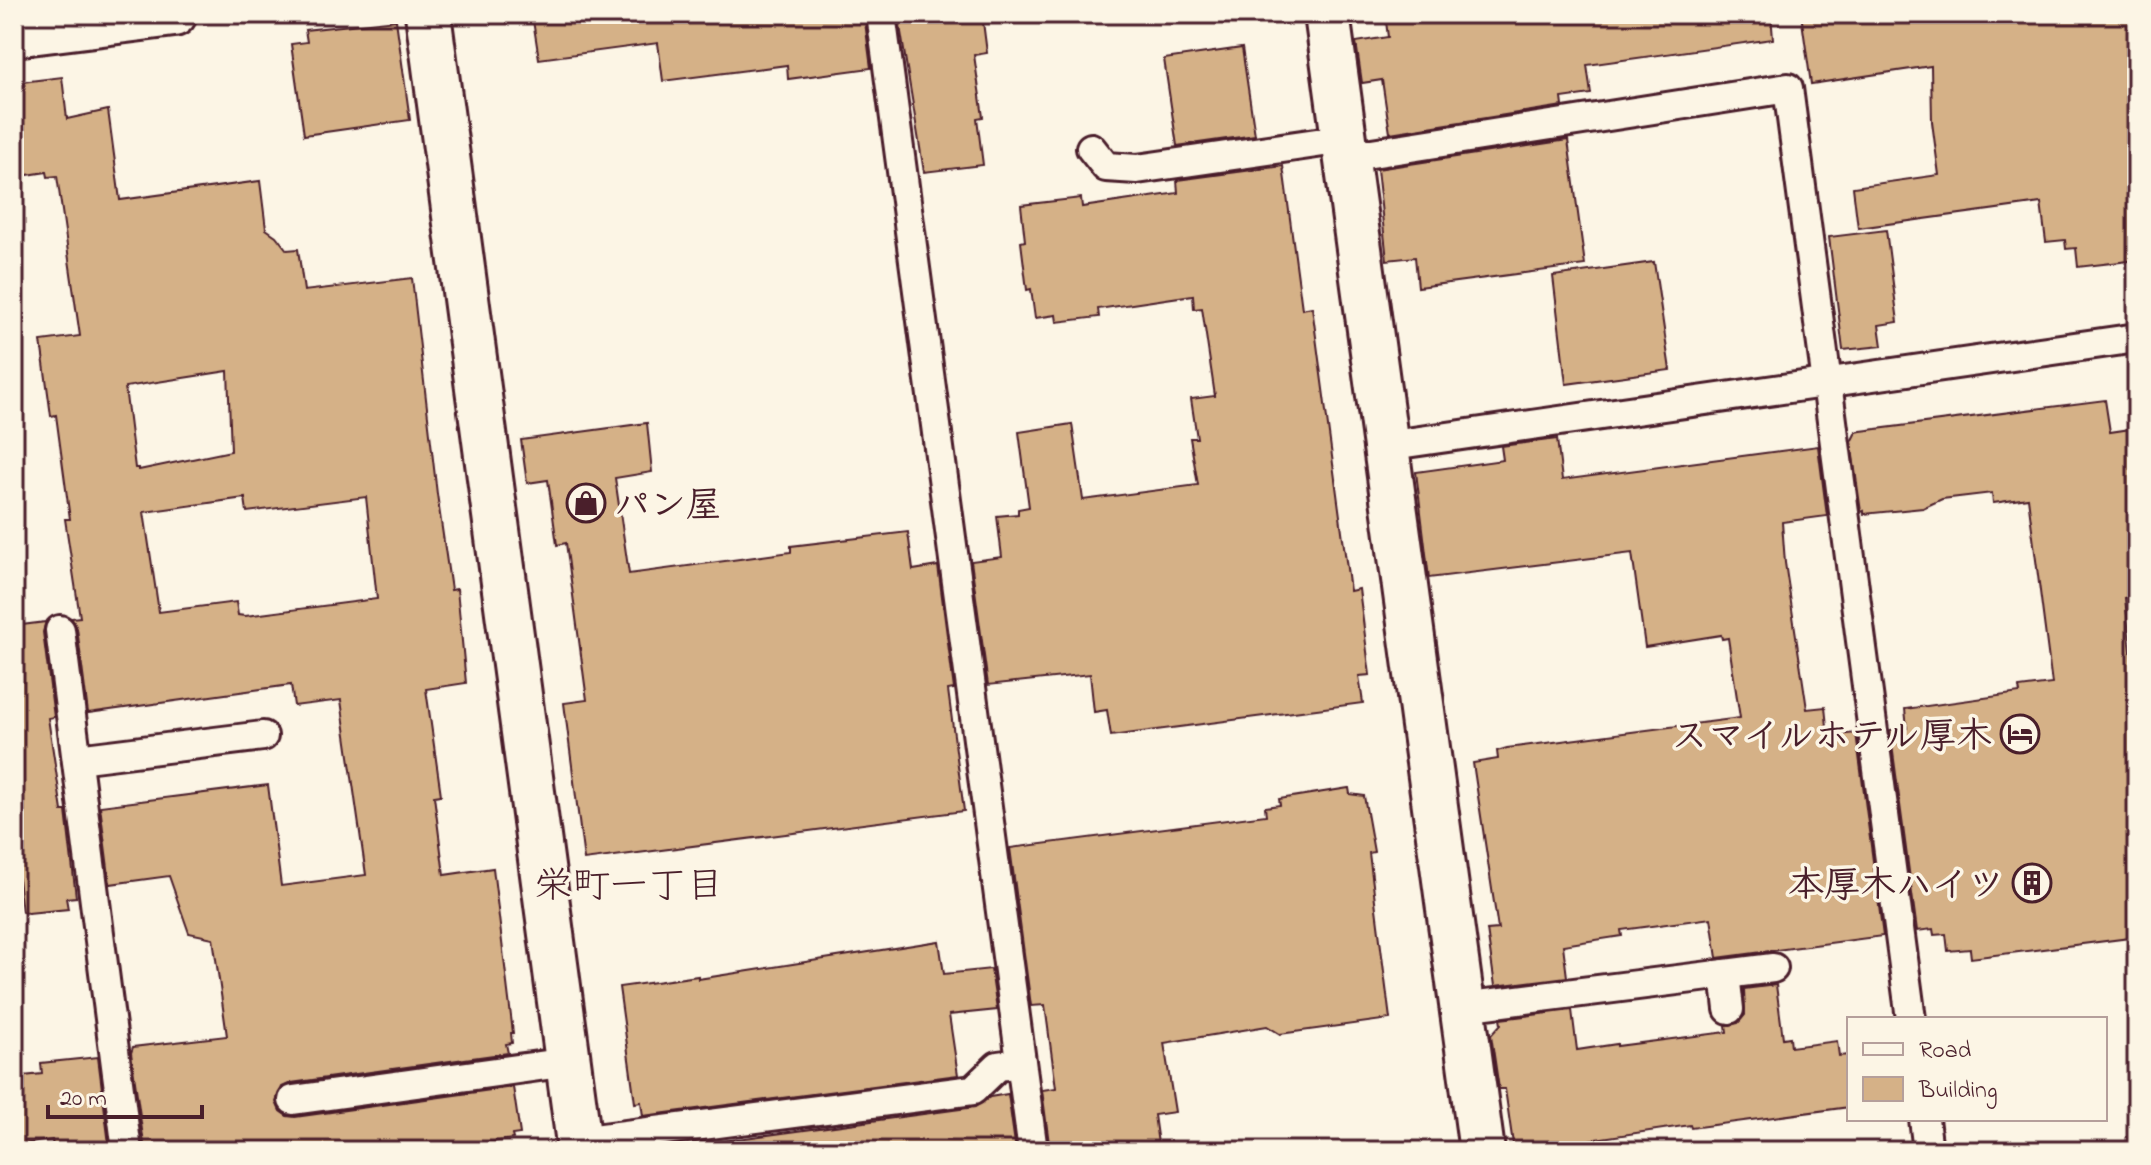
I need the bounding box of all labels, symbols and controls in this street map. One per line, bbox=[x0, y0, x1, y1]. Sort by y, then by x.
place label: パン屋 bbox=[614, 481, 722, 534]
shop icon: パン屋 bbox=[565, 482, 607, 524]
place label: スマイルホテル厚木 bbox=[1672, 712, 1992, 765]
hotel icon: スマイルホテル厚木 bbox=[1999, 713, 2041, 755]
district label: 栄町一丁目 bbox=[534, 860, 724, 916]
place label: 本厚木ハイツ bbox=[1788, 861, 2004, 914]
building icon: 本厚木ハイツ bbox=[2011, 862, 2053, 904]
legend bbox=[1847, 1017, 2107, 1121]
text: Road bbox=[1919, 1034, 1972, 1069]
scale bar bbox=[48, 1069, 202, 1119]
text: Building bbox=[1918, 1074, 1998, 1109]
text: 20 m bbox=[60, 1082, 107, 1117]

